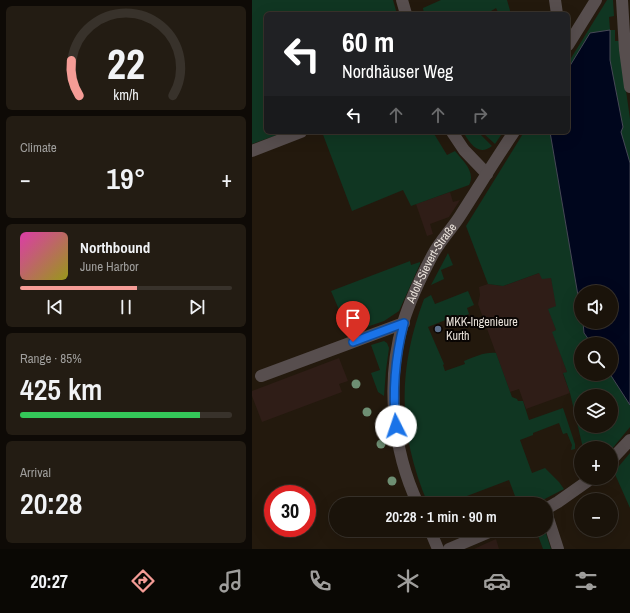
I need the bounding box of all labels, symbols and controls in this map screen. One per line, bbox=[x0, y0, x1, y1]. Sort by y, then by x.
text: 60 m bbox=[342, 23, 394, 61]
icon: left bbox=[276, 28, 328, 80]
text: 22 bbox=[107, 36, 145, 92]
text: Nordhäuser Weg bbox=[342, 59, 453, 84]
text: km/h bbox=[113, 85, 139, 104]
icon: left bbox=[343, 104, 365, 126]
icon: ahead bbox=[385, 104, 407, 126]
icon: ahead bbox=[427, 104, 449, 126]
icon: right bbox=[469, 104, 491, 126]
text: Climate bbox=[20, 139, 57, 156]
text: 19° bbox=[106, 158, 146, 198]
text: − bbox=[20, 164, 31, 194]
text: + bbox=[221, 164, 232, 194]
street label: Adolf-Sievert-Straße bbox=[402, 220, 460, 307]
text: Northbound bbox=[80, 237, 150, 258]
text: June Harbor bbox=[80, 258, 139, 275]
map controls bbox=[574, 285, 618, 537]
button: sound bbox=[574, 285, 618, 329]
icon: previous bbox=[44, 296, 66, 318]
icon: pause bbox=[115, 296, 137, 318]
icon: next bbox=[186, 296, 208, 318]
pin bbox=[336, 301, 370, 342]
icon: arrive bbox=[342, 307, 364, 329]
place label: MKK-Ingenieure Kurth bbox=[446, 314, 518, 344]
marker: MKK-Ingenieure Kurth bbox=[433, 324, 443, 334]
button: search bbox=[574, 337, 618, 381]
text: Range · 85% bbox=[20, 350, 82, 367]
text: 425 km bbox=[20, 369, 102, 409]
button: layers bbox=[574, 389, 618, 433]
position arrow bbox=[375, 405, 417, 447]
button: + bbox=[574, 441, 618, 485]
text: Arrival bbox=[20, 464, 51, 481]
text: 20:28 bbox=[20, 483, 82, 523]
speed limit sign: 30 bbox=[264, 485, 316, 537]
button: − bbox=[574, 493, 618, 537]
text: 20:28 · 1 min · 90 m bbox=[385, 506, 497, 527]
icon: directions bbox=[129, 567, 157, 595]
icon: music bbox=[217, 567, 245, 595]
icon: phone bbox=[306, 567, 334, 595]
icon: climate bbox=[394, 567, 422, 595]
icon: car bbox=[483, 567, 511, 595]
icon: filters bbox=[572, 567, 600, 595]
text: 20:27 bbox=[30, 569, 68, 594]

